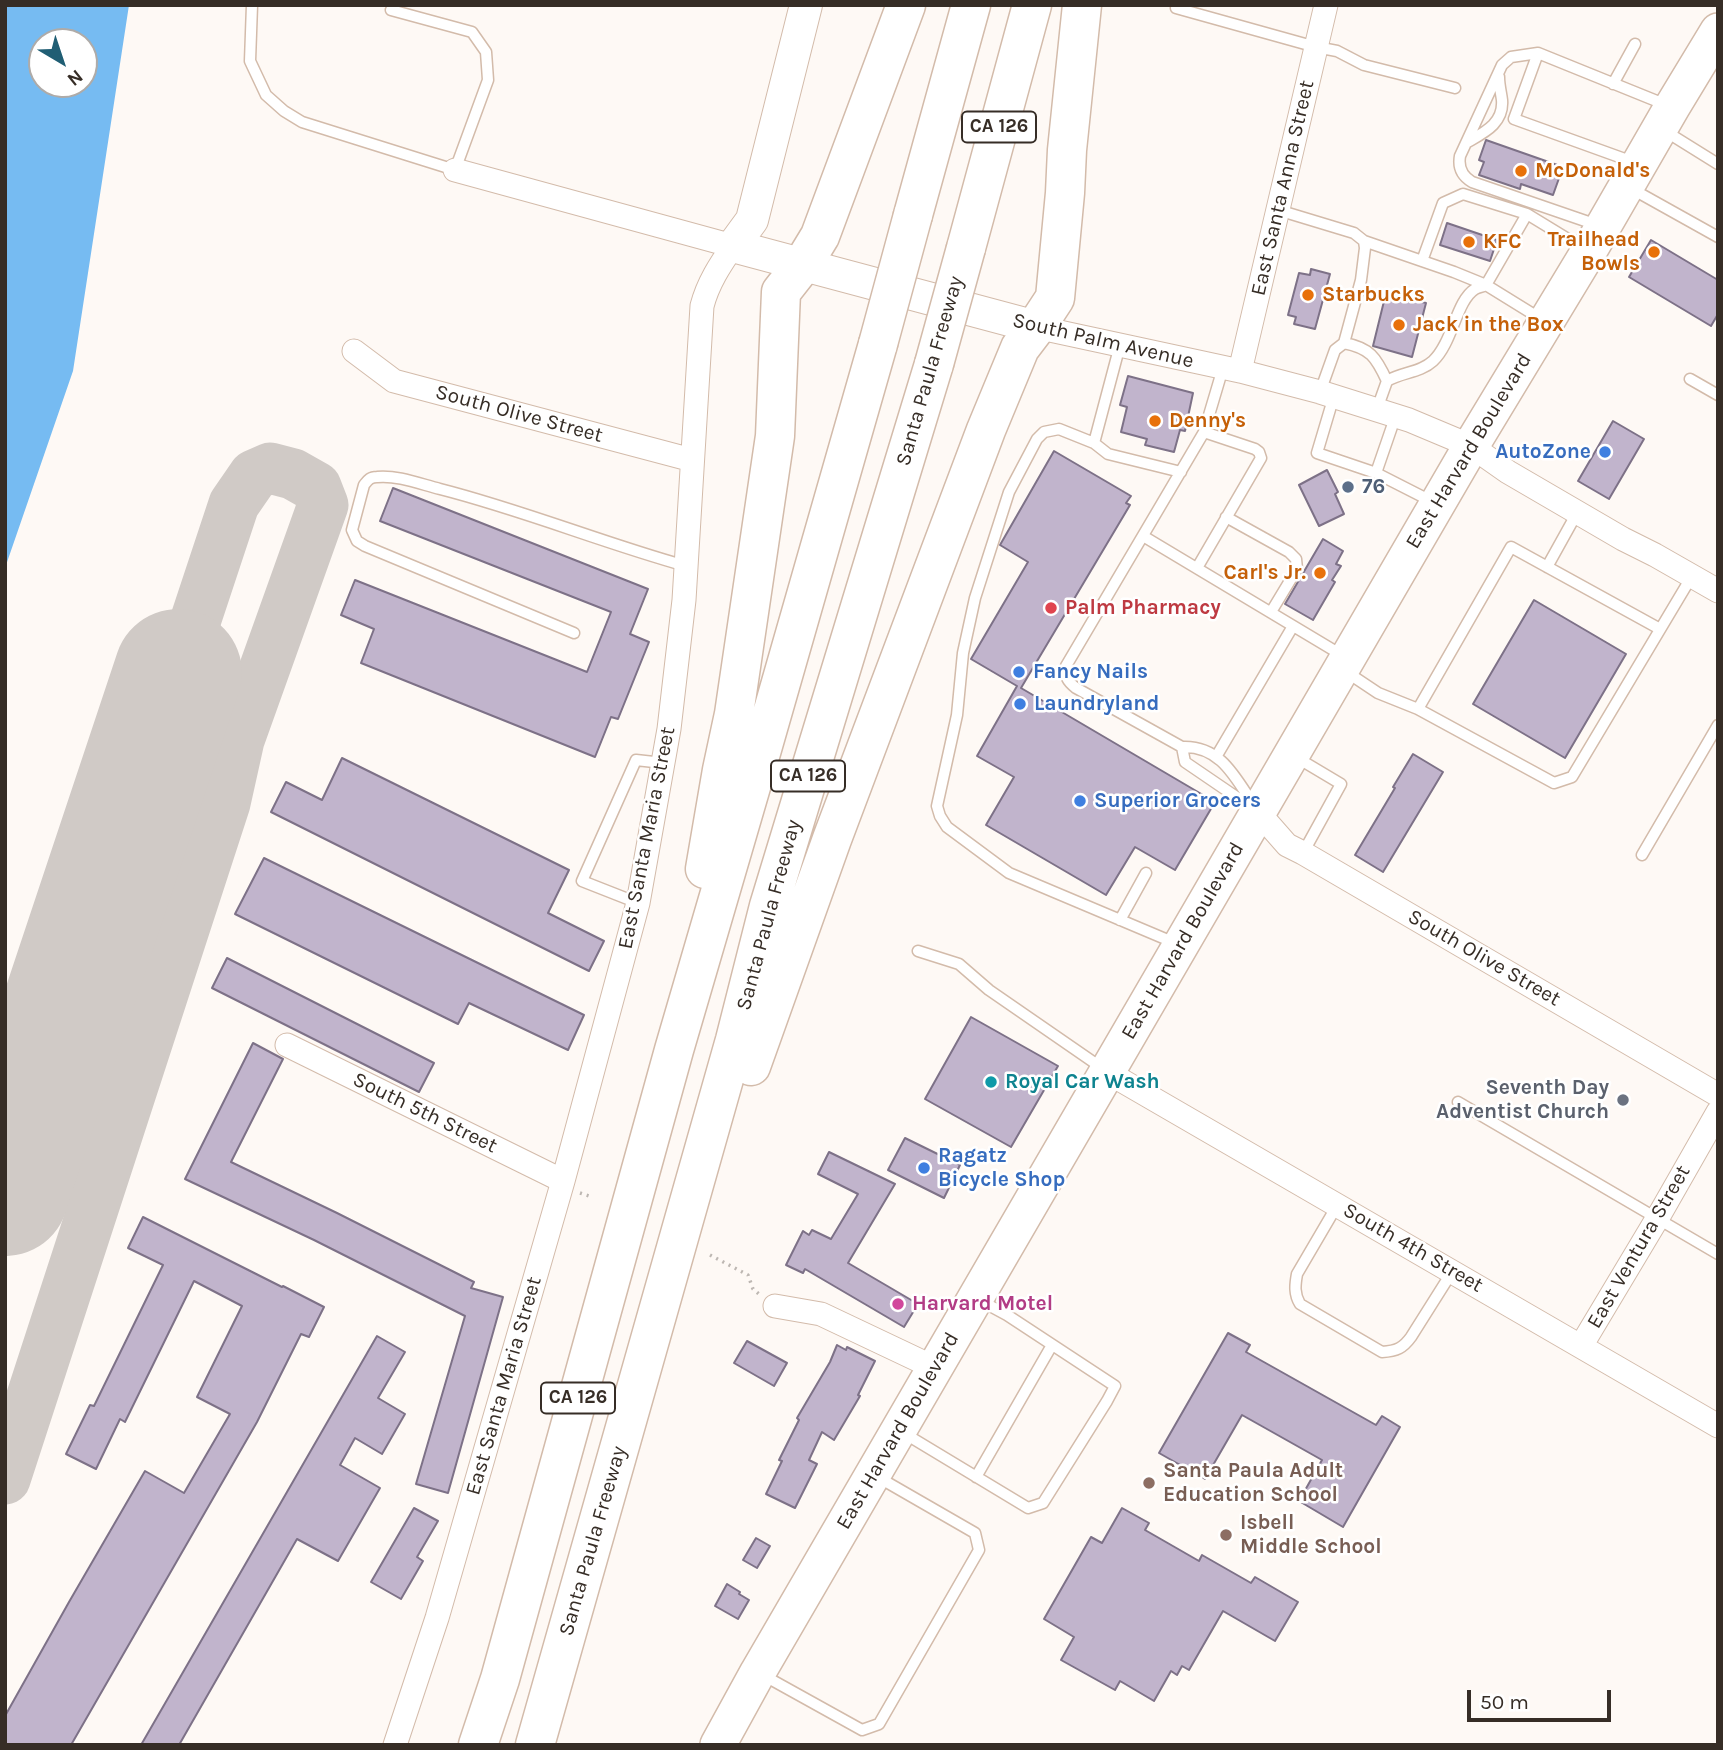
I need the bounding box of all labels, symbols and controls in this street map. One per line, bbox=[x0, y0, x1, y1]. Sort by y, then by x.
north arrow bbox=[28, 28, 98, 98]
text: N bbox=[63, 65, 87, 91]
street label: East Santa Anna Street bbox=[1246, 78, 1320, 298]
road number: CA 126 bbox=[962, 111, 1036, 142]
place label: McDonald's bbox=[1535, 158, 1650, 184]
marker: McDonald's bbox=[1513, 163, 1529, 179]
place label: Trailhead Bowls bbox=[1547, 227, 1640, 277]
place label: KFC bbox=[1483, 229, 1522, 255]
marker: KFC bbox=[1461, 234, 1477, 250]
marker: Trailhead Bowls bbox=[1646, 244, 1662, 260]
street label: Santa Paula Freeway bbox=[891, 273, 969, 469]
place label: Starbucks bbox=[1322, 282, 1425, 308]
marker: Starbucks bbox=[1300, 287, 1316, 303]
street label: South Palm Avenue bbox=[1010, 308, 1196, 374]
place label: Jack in the Box bbox=[1413, 312, 1564, 338]
marker: Jack in the Box bbox=[1391, 317, 1407, 333]
street label: East Harvard Boulevard bbox=[1401, 349, 1537, 553]
street label: South Olive Street bbox=[433, 380, 605, 448]
place label: Denny's bbox=[1169, 408, 1246, 434]
marker: Denny's bbox=[1147, 413, 1163, 429]
place label: AutoZone bbox=[1495, 439, 1591, 465]
marker: AutoZone bbox=[1597, 444, 1613, 460]
place label: 76 bbox=[1362, 474, 1385, 500]
marker: 76 bbox=[1340, 479, 1356, 495]
place label: Carl's Jr. bbox=[1224, 560, 1306, 586]
marker: Carl's Jr. bbox=[1312, 565, 1328, 581]
place label: Palm Pharmacy bbox=[1065, 595, 1221, 621]
marker: Palm Pharmacy bbox=[1043, 600, 1059, 616]
place label: Fancy Nails bbox=[1033, 659, 1148, 685]
marker: Fancy Nails bbox=[1011, 664, 1027, 680]
place label: Laundryland bbox=[1034, 691, 1159, 717]
marker: Laundryland bbox=[1012, 696, 1028, 712]
street label: East Santa Maria Street bbox=[613, 725, 681, 951]
road number: CA 126 bbox=[771, 761, 845, 792]
place label: Superior Grocers bbox=[1094, 788, 1261, 814]
marker: Superior Grocers bbox=[1072, 793, 1088, 809]
street label: Santa Paula Freeway bbox=[731, 817, 807, 1013]
street label: East Harvard Boulevard bbox=[1116, 838, 1250, 1044]
street label: South Olive Street bbox=[1403, 904, 1565, 1012]
street label: South 5th Street bbox=[349, 1067, 501, 1159]
place label: Royal Car Wash bbox=[1005, 1069, 1160, 1095]
marker: Royal Car Wash bbox=[983, 1074, 999, 1090]
place label: Seventh Day Adventist Church bbox=[1436, 1075, 1609, 1125]
marker: Seventh Day Adventist Church bbox=[1615, 1092, 1631, 1108]
place label: Ragatz Bicycle Shop bbox=[938, 1143, 1065, 1193]
marker: Ragatz Bicycle Shop bbox=[916, 1160, 932, 1176]
street label: East Ventura Street bbox=[1582, 1161, 1696, 1333]
street label: South 4th Street bbox=[1339, 1198, 1487, 1298]
street label: East Santa Maria Street bbox=[461, 1274, 547, 1498]
place label: Harvard Motel bbox=[912, 1291, 1053, 1317]
marker: Harvard Motel bbox=[890, 1296, 906, 1312]
street label: East Harvard Boulevard bbox=[831, 1328, 965, 1534]
road number: CA 126 bbox=[541, 1382, 615, 1414]
street label: Santa Paula Freeway bbox=[554, 1443, 632, 1639]
place label: Santa Paula Adult Education School bbox=[1163, 1458, 1343, 1508]
marker: Santa Paula Adult Education School bbox=[1141, 1475, 1157, 1491]
place label: Isbell Middle School bbox=[1240, 1510, 1382, 1560]
marker: Isbell Middle School bbox=[1218, 1527, 1234, 1543]
scale bar bbox=[1471, 1676, 1614, 1720]
text: 50 m bbox=[1480, 1690, 1529, 1714]

